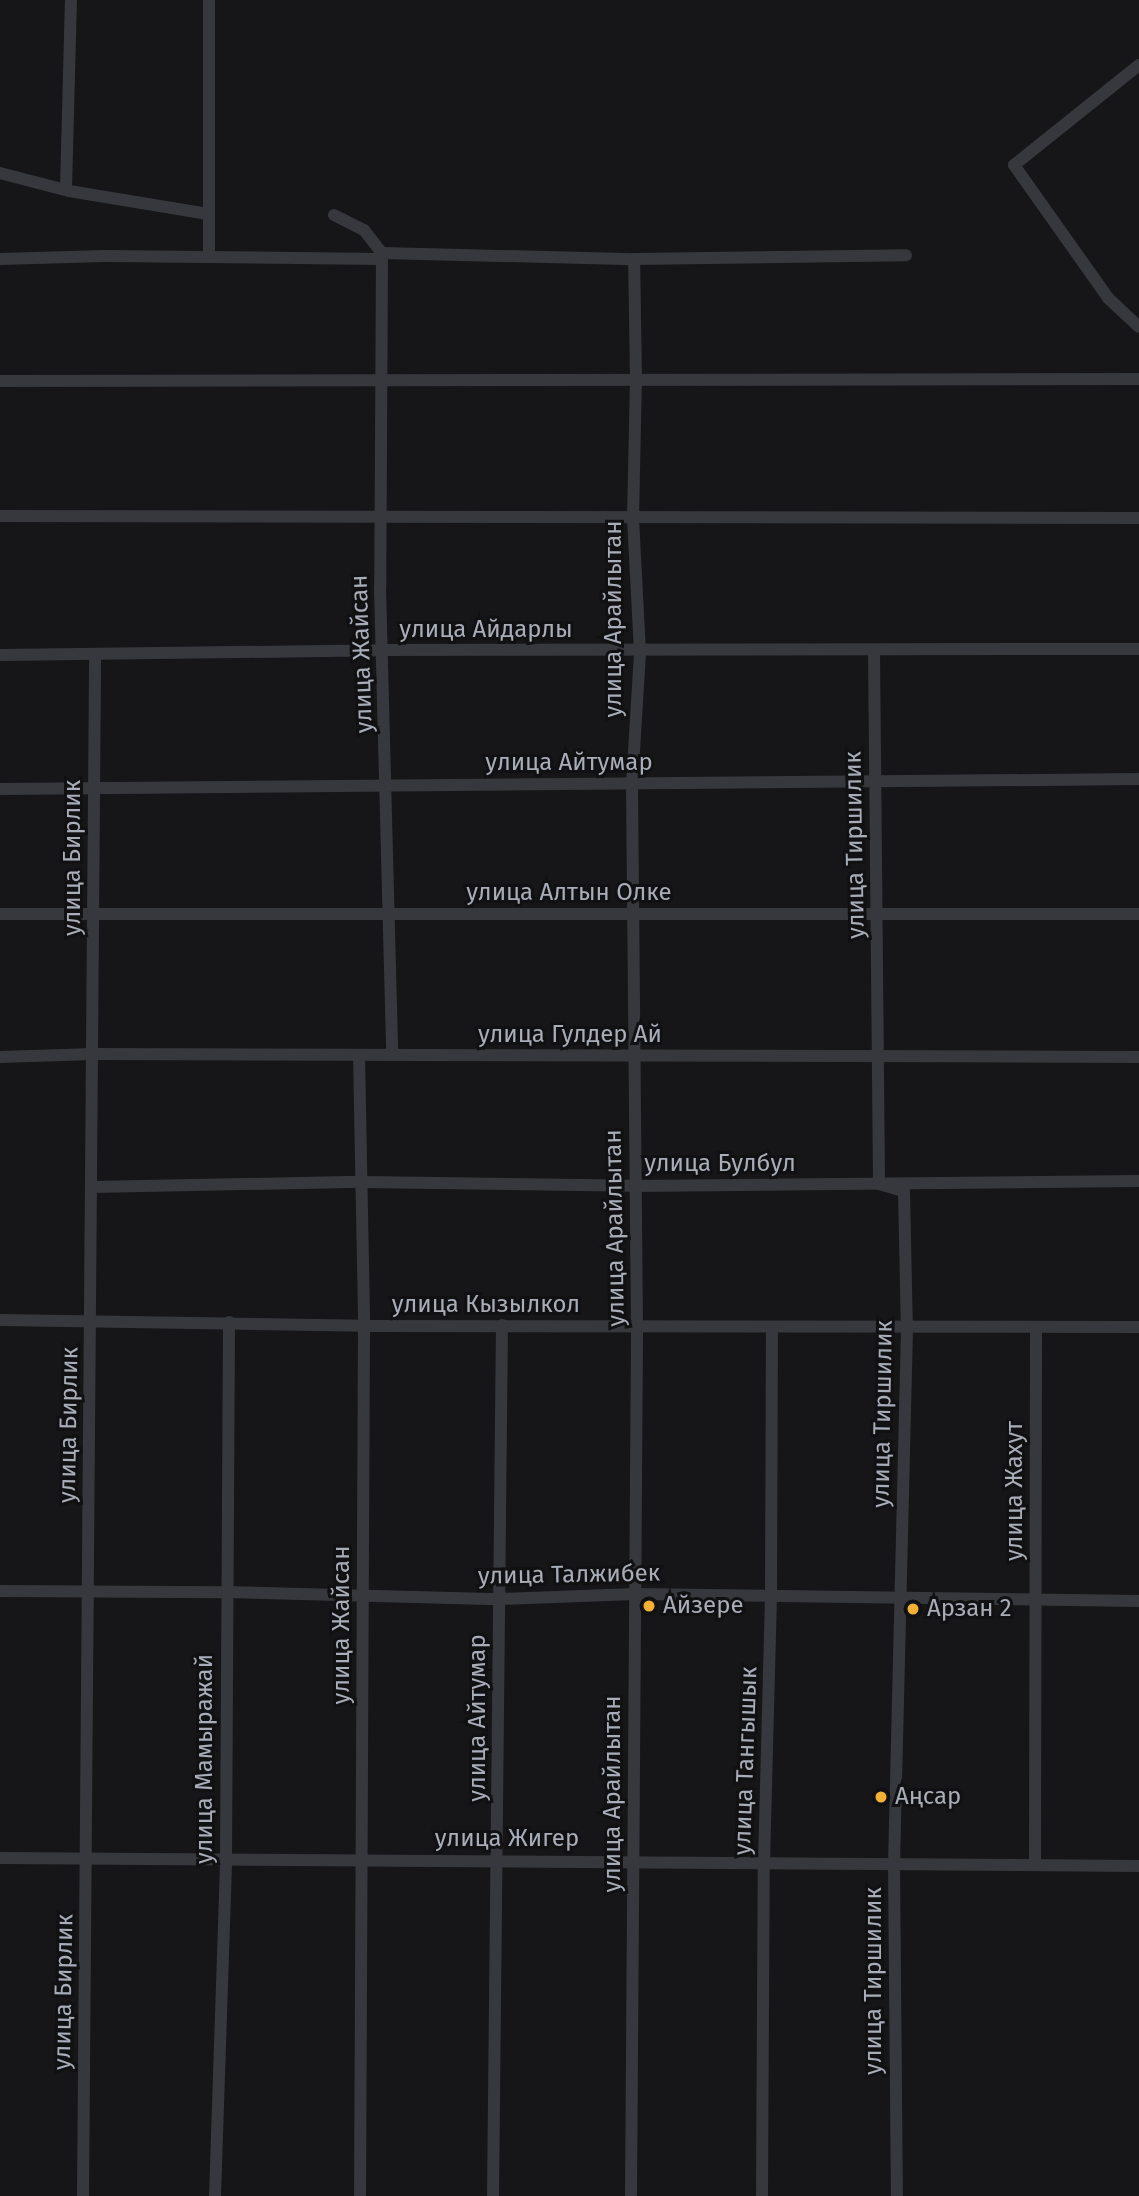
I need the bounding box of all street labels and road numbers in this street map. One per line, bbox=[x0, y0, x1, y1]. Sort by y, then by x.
street label: улица Арайлытан bbox=[600, 520, 628, 718]
street label: улица Жайсан bbox=[345, 574, 379, 734]
street label: улица Айдарлы bbox=[399, 616, 573, 644]
street label: улица Айтумар bbox=[485, 749, 653, 777]
street label: улица Тиршилик bbox=[839, 751, 871, 939]
street label: улица Бирлик bbox=[59, 780, 87, 936]
street label: улица Алтын Олке bbox=[466, 879, 672, 907]
street label: улица Гулдер Ай bbox=[478, 1021, 662, 1049]
street label: улица Арайлытан bbox=[599, 1129, 631, 1327]
street label: улица Булбул bbox=[644, 1150, 796, 1178]
street label: улица Кызылкол bbox=[392, 1291, 580, 1319]
street label: улица Тиршилик bbox=[867, 1320, 899, 1508]
street label: улица Бирлик bbox=[53, 1347, 85, 1503]
street label: улица Жахут bbox=[1001, 1421, 1029, 1561]
street label: улица Жайсан bbox=[328, 1546, 356, 1704]
street label: улица Талжибек bbox=[478, 1559, 660, 1591]
street label: улица Айтумар bbox=[464, 1634, 492, 1802]
street label: улица Мамыражай bbox=[191, 1654, 219, 1864]
street label: улица Тангышык bbox=[728, 1666, 764, 1856]
street label: улица Арайлытан bbox=[599, 1695, 627, 1893]
street label: улица Жигер bbox=[435, 1825, 579, 1853]
street label: улица Тиршилик bbox=[860, 1887, 888, 2075]
street label: улица Бирлик bbox=[48, 1914, 80, 2070]

